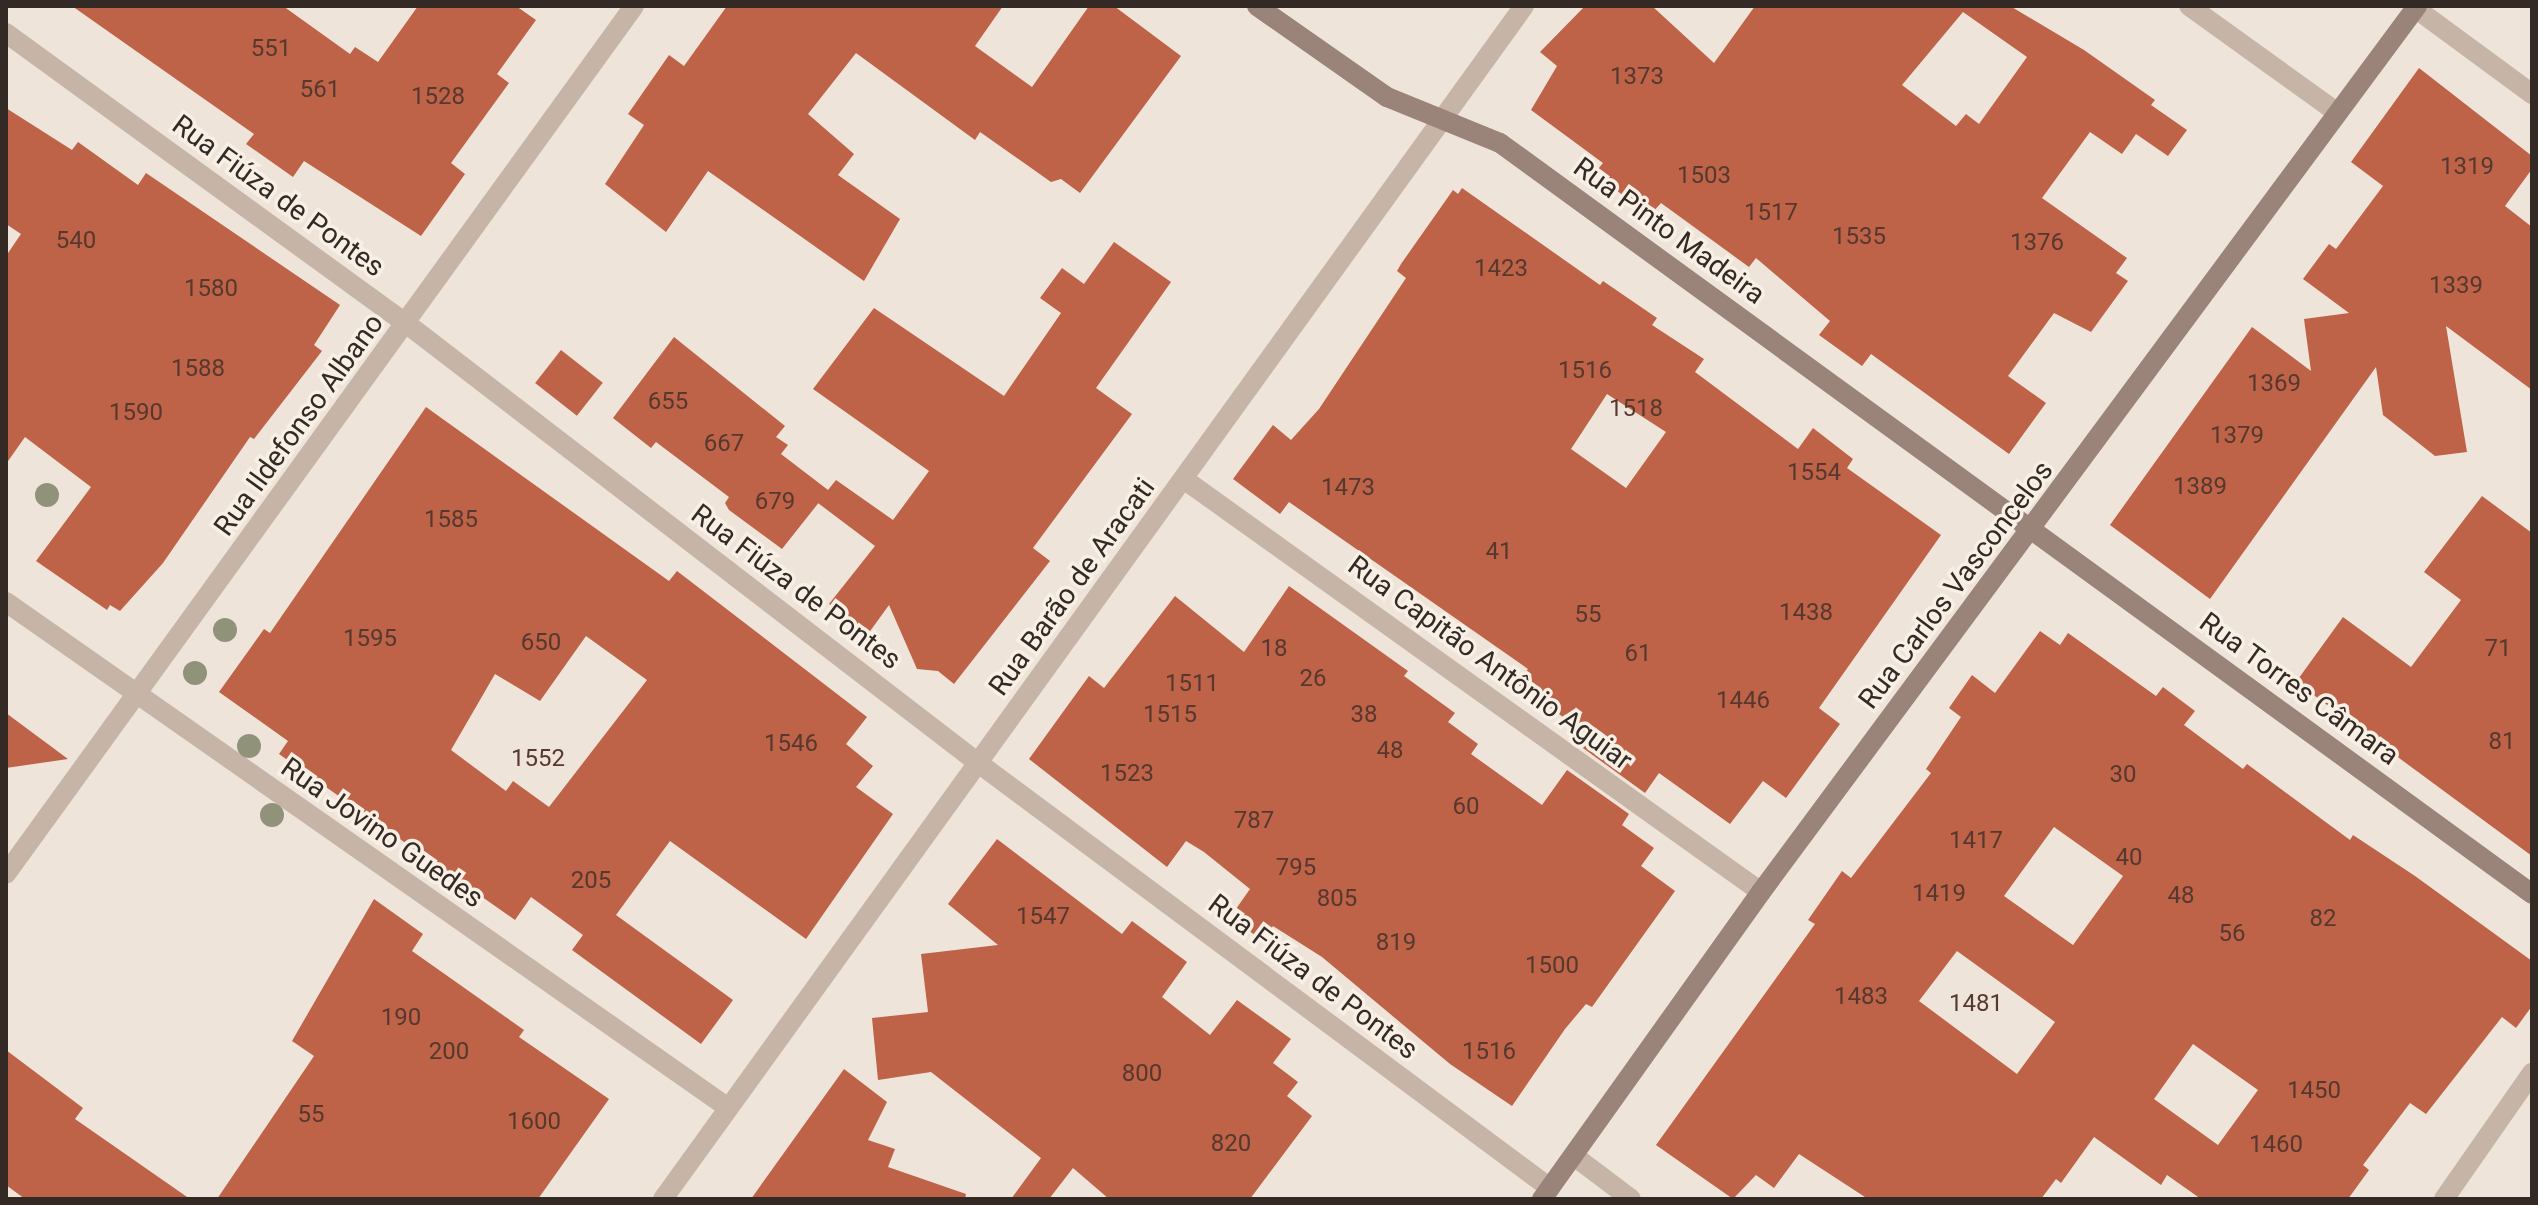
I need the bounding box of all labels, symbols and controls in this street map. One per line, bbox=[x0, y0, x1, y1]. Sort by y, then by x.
house number: 551 bbox=[251, 35, 291, 63]
house number: 1373 bbox=[1610, 63, 1664, 91]
house number: 561 bbox=[300, 76, 340, 104]
house number: 1528 bbox=[411, 83, 465, 111]
street label: Rua Fiúza de Pontes bbox=[166, 108, 390, 284]
street label: Rua Pinto Madeira bbox=[1567, 150, 1771, 312]
house number: 1319 bbox=[2440, 153, 2494, 181]
house number: 1503 bbox=[1677, 162, 1731, 190]
house number: 1517 bbox=[1744, 199, 1798, 227]
house number: 1535 bbox=[1832, 223, 1886, 251]
house number: 540 bbox=[56, 227, 96, 255]
house number: 1376 bbox=[2010, 229, 2064, 257]
house number: 1423 bbox=[1474, 255, 1528, 283]
house number: 1339 bbox=[2429, 272, 2483, 300]
house number: 1580 bbox=[184, 275, 238, 303]
street label: Rua Ildefonso Albano bbox=[207, 308, 391, 542]
house number: 1588 bbox=[171, 355, 225, 383]
house number: 1516 bbox=[1558, 357, 1612, 385]
house number: 1369 bbox=[2247, 370, 2301, 398]
house number: 655 bbox=[648, 388, 688, 416]
house number: 1518 bbox=[1609, 395, 1663, 423]
house number: 1590 bbox=[109, 399, 163, 427]
house number: 1379 bbox=[2210, 422, 2264, 450]
house number: 667 bbox=[704, 430, 744, 458]
street label: Rua Carlos Vasconcelos bbox=[1852, 454, 2060, 716]
house number: 1554 bbox=[1787, 459, 1841, 487]
street label: Rua Barão de Aracati bbox=[982, 472, 1162, 702]
house number: 1389 bbox=[2173, 473, 2227, 501]
house number: 1473 bbox=[1321, 474, 1375, 502]
house number: 679 bbox=[755, 488, 795, 516]
street label: Rua Fiúza de Pontes bbox=[685, 497, 907, 677]
house number: 1585 bbox=[424, 506, 478, 534]
house number: 41 bbox=[1486, 538, 1512, 566]
street label: Rua Capitão Antônio Aguiar bbox=[1341, 549, 1639, 777]
house number: 1438 bbox=[1779, 599, 1833, 627]
house number: 55 bbox=[1575, 601, 1601, 629]
street label: Rua Torres Câmara bbox=[2193, 605, 2405, 773]
house number: 1595 bbox=[343, 625, 397, 653]
house number: 650 bbox=[521, 629, 561, 657]
house number: 18 bbox=[1261, 635, 1287, 663]
house number: 71 bbox=[2485, 635, 2511, 663]
house number: 61 bbox=[1625, 640, 1651, 668]
house number: 26 bbox=[1300, 665, 1326, 693]
house number: 1511 bbox=[1165, 670, 1219, 698]
house number: 1446 bbox=[1716, 687, 1770, 715]
house number: 1515 bbox=[1143, 701, 1197, 729]
house number: 38 bbox=[1351, 701, 1377, 729]
house number: 81 bbox=[2489, 728, 2515, 756]
house number: 1546 bbox=[764, 730, 818, 758]
house number: 48 bbox=[1377, 737, 1403, 765]
house number: 1552 bbox=[511, 745, 565, 773]
street label: Rua Jovino Guedes bbox=[274, 751, 490, 915]
house number: 1523 bbox=[1100, 760, 1154, 788]
house number: 30 bbox=[2110, 761, 2136, 789]
house number: 60 bbox=[1453, 793, 1479, 821]
house number: 787 bbox=[1234, 807, 1274, 835]
house number: 1417 bbox=[1949, 827, 2003, 855]
house number: 40 bbox=[2116, 844, 2142, 872]
house number: 795 bbox=[1276, 854, 1316, 882]
house number: 205 bbox=[571, 867, 611, 895]
house number: 1419 bbox=[1912, 880, 1966, 908]
house number: 48 bbox=[2168, 882, 2194, 910]
house number: 805 bbox=[1317, 885, 1357, 913]
street label: Rua Fiúza de Pontes bbox=[1202, 887, 1424, 1067]
house number: 1547 bbox=[1016, 903, 1070, 931]
house number: 82 bbox=[2310, 905, 2336, 933]
house number: 56 bbox=[2219, 920, 2245, 948]
house number: 819 bbox=[1376, 929, 1416, 957]
house number: 1500 bbox=[1525, 952, 1579, 980]
house number: 1483 bbox=[1834, 983, 1888, 1011]
house number: 1481 bbox=[1949, 990, 2003, 1018]
house number: 190 bbox=[381, 1004, 421, 1032]
house number: 200 bbox=[429, 1038, 469, 1066]
house number: 1516 bbox=[1462, 1038, 1516, 1066]
house number: 800 bbox=[1122, 1060, 1162, 1088]
house number: 1450 bbox=[2287, 1077, 2341, 1105]
house number: 55 bbox=[298, 1101, 324, 1129]
house number: 1600 bbox=[507, 1108, 561, 1136]
house number: 820 bbox=[1211, 1130, 1251, 1158]
house number: 1460 bbox=[2249, 1131, 2303, 1159]

